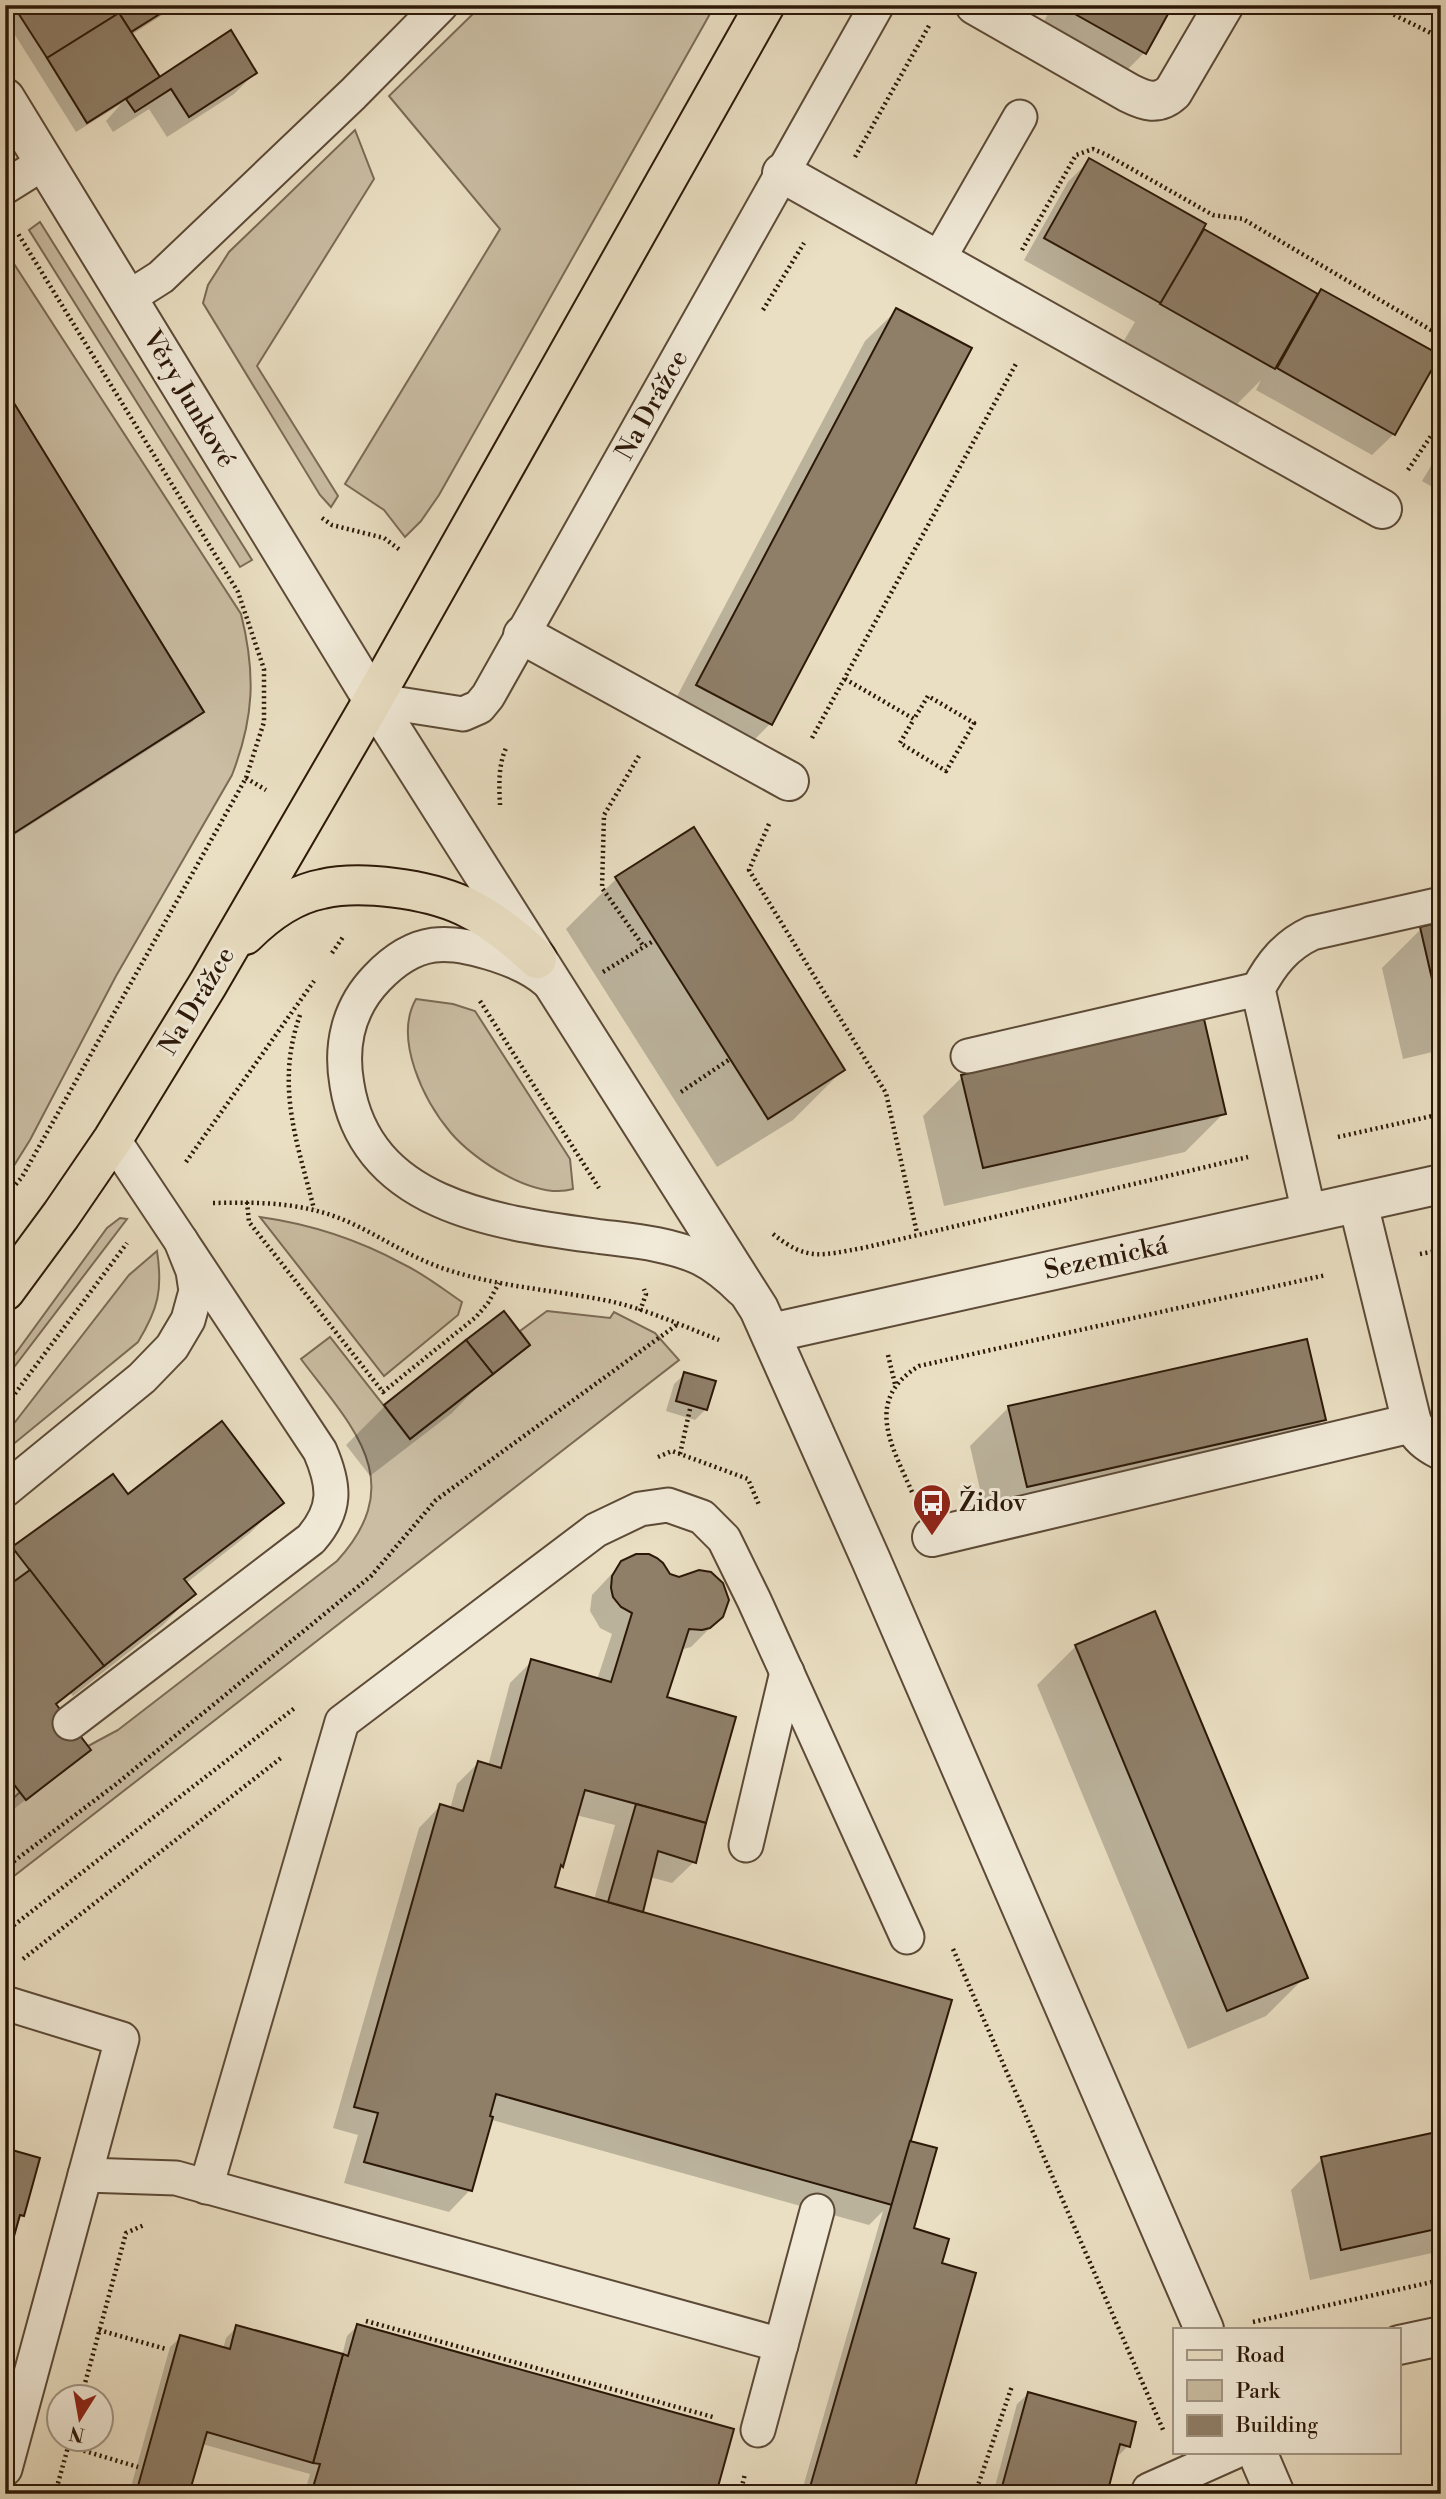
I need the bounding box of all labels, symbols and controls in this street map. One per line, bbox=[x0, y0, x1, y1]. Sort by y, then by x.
street label: Věry Junkové bbox=[135, 324, 242, 473]
street label: Na Drážce bbox=[609, 344, 695, 466]
street label: Na Drážce bbox=[152, 941, 242, 1061]
street label: Sezemická bbox=[1041, 1229, 1172, 1287]
bus stop icon: Židov bbox=[911, 1482, 953, 1537]
place label: Židov bbox=[959, 1485, 1027, 1519]
legend bbox=[1173, 2328, 1400, 2454]
text: Road bbox=[1236, 2343, 1285, 2369]
text: Park bbox=[1236, 2379, 1281, 2405]
north arrow bbox=[46, 2384, 116, 2454]
text: Building bbox=[1235, 2413, 1318, 2439]
text: N bbox=[67, 2420, 87, 2447]

